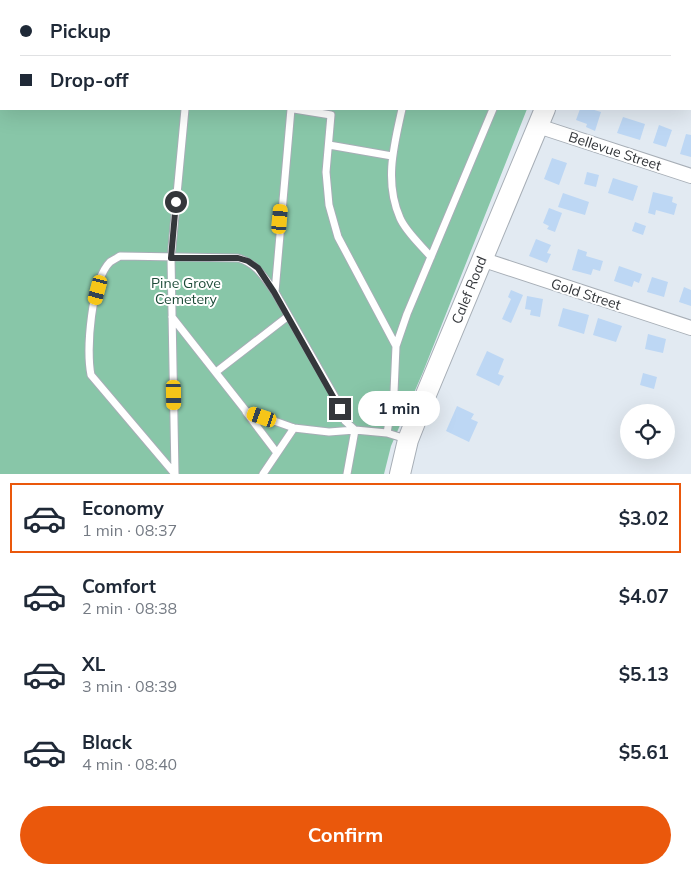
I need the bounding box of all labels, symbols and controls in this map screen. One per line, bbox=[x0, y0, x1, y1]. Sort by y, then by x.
text: Pickup bbox=[50, 19, 111, 43]
text: Drop-off bbox=[50, 68, 128, 92]
street label: Bellevue Street bbox=[566, 127, 664, 175]
route start bbox=[165, 191, 187, 213]
car bbox=[271, 203, 288, 235]
street label: Calef Road bbox=[447, 254, 491, 326]
car bbox=[86, 274, 109, 306]
park label: Pine Grove Cemetery bbox=[151, 274, 221, 308]
street label: Gold Street bbox=[549, 274, 623, 314]
car bbox=[166, 380, 181, 410]
callout: 1 min bbox=[358, 392, 440, 426]
route end bbox=[329, 398, 351, 420]
text: 1 min bbox=[378, 398, 420, 418]
map controls bbox=[620, 404, 675, 459]
button: locate bbox=[620, 404, 675, 459]
car bbox=[245, 405, 278, 429]
icon: car bbox=[22, 496, 67, 541]
text: Economy bbox=[82, 496, 164, 520]
text: $3.02 bbox=[619, 506, 669, 530]
text: 1 min · 08:37 bbox=[82, 520, 177, 540]
icon: car bbox=[22, 574, 67, 619]
text: Comfort bbox=[82, 574, 156, 598]
text: $4.07 bbox=[619, 584, 669, 608]
text: 2 min · 08:38 bbox=[82, 598, 177, 618]
icon: car bbox=[22, 652, 67, 697]
text: XL bbox=[82, 652, 105, 676]
text: $5.13 bbox=[619, 662, 669, 686]
text: 3 min · 08:39 bbox=[82, 676, 177, 696]
icon: car bbox=[22, 730, 67, 775]
text: Black bbox=[82, 730, 132, 754]
text: $5.61 bbox=[619, 740, 669, 764]
text: 4 min · 08:40 bbox=[82, 754, 177, 774]
button: Confirm bbox=[20, 806, 671, 864]

